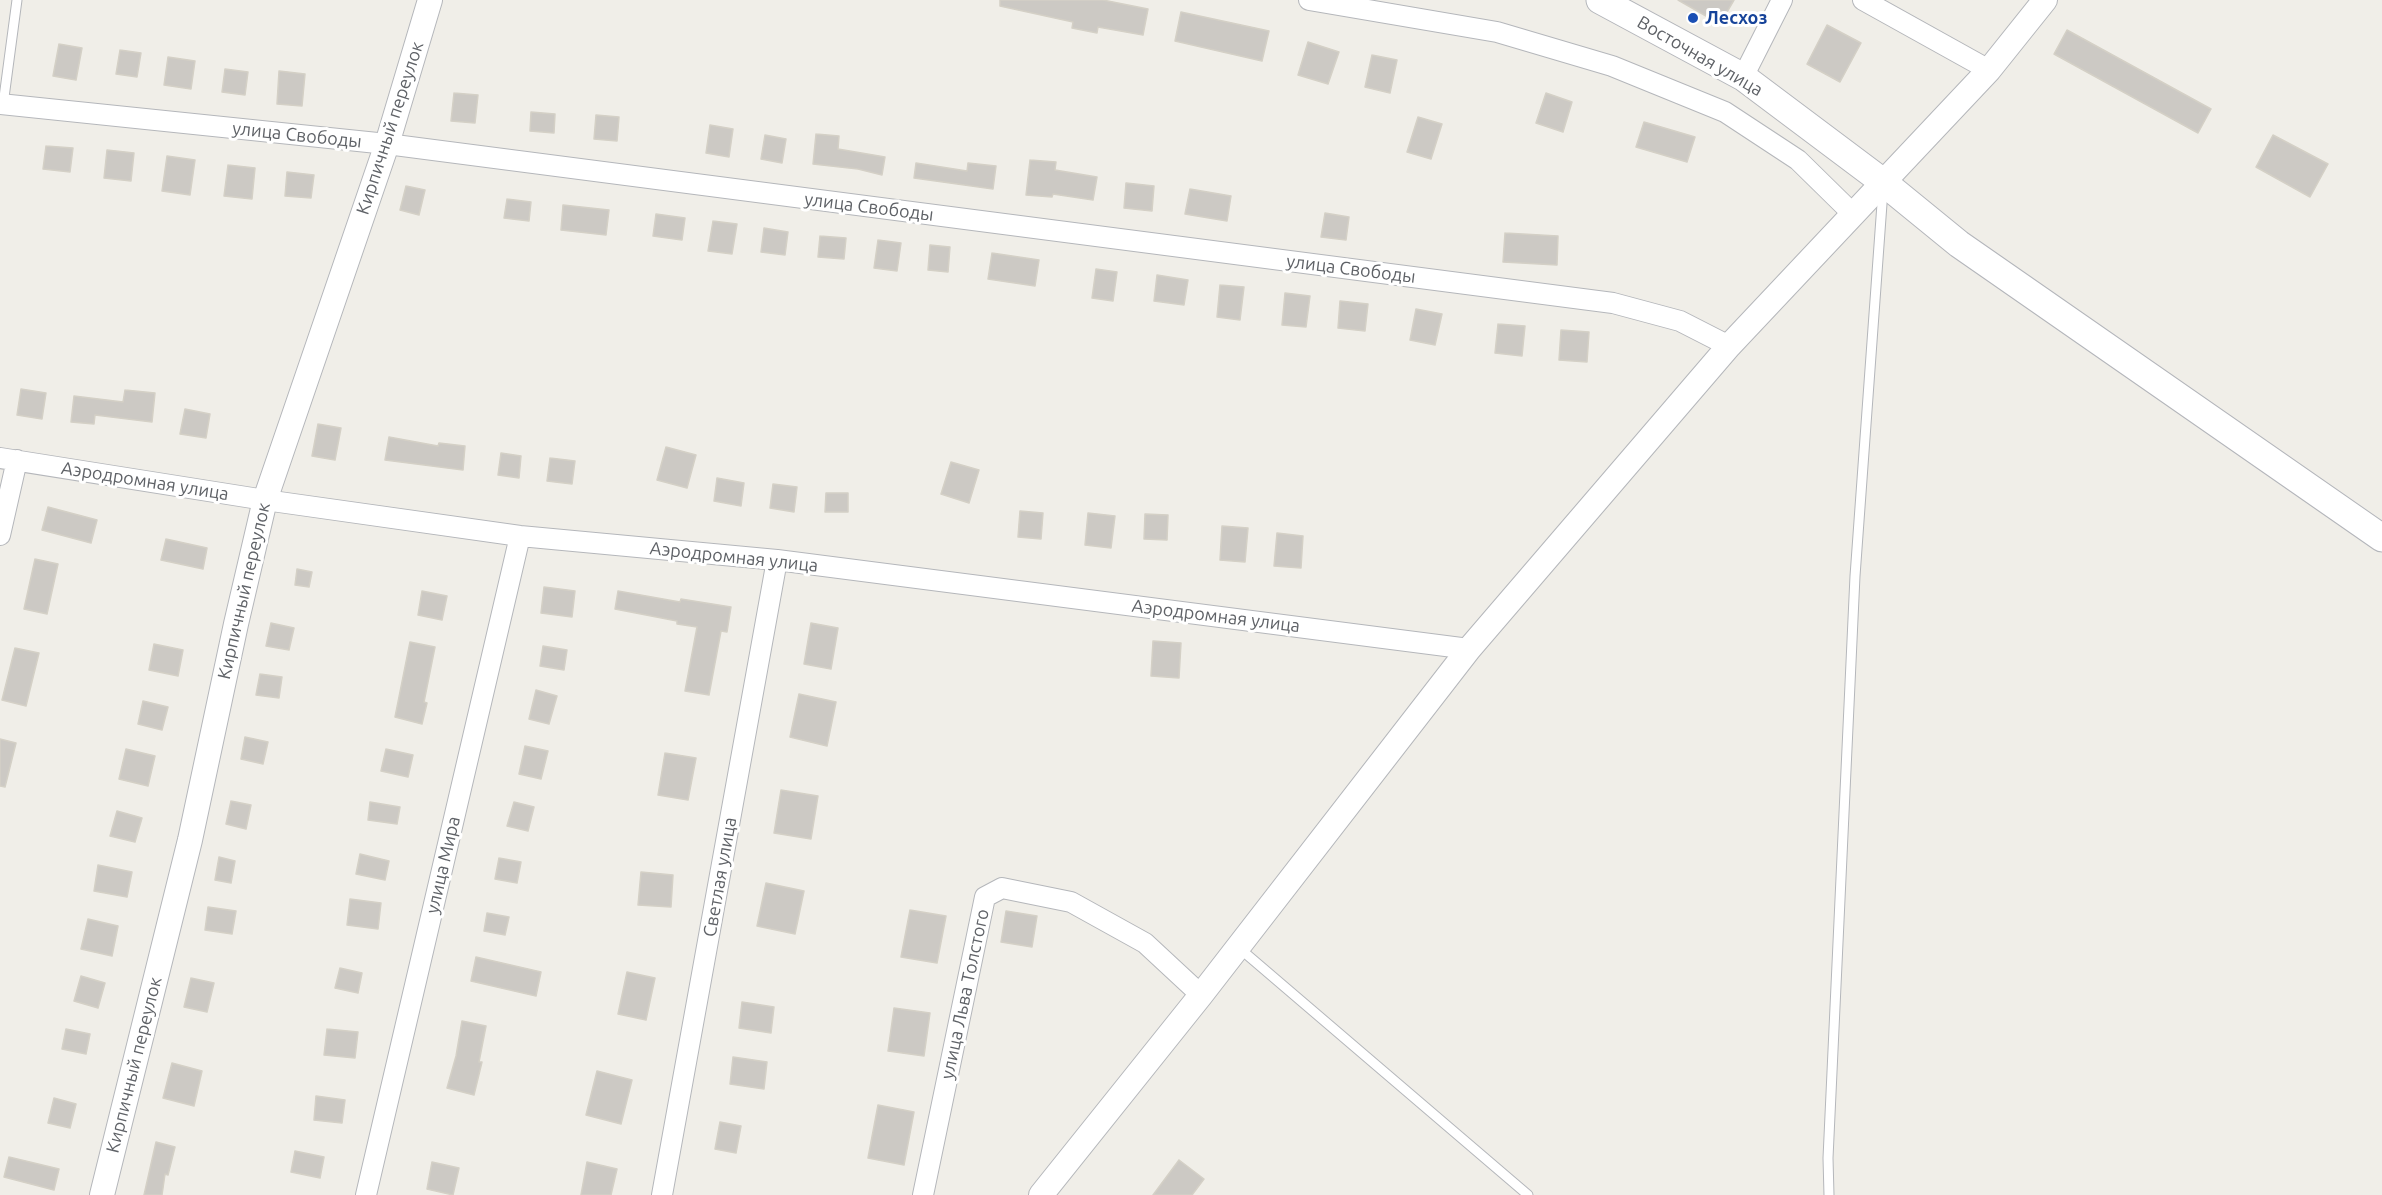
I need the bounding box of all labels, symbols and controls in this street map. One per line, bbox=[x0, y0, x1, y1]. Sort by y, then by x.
place label: Лесхоз bbox=[1705, 7, 1767, 29]
street label: Восточная улица bbox=[1633, 11, 1767, 101]
marker: Лесхоз bbox=[1686, 11, 1700, 25]
street label: Кирпичный переулок bbox=[352, 39, 428, 217]
street label: улица Свободы bbox=[231, 117, 363, 153]
street label: улица Свободы bbox=[803, 188, 935, 226]
street label: улица Свободы bbox=[1285, 250, 1417, 288]
street label: Аэродромная улица bbox=[60, 457, 230, 505]
street label: Кирпичный переулок bbox=[213, 501, 275, 681]
street label: Аэродромная улица bbox=[649, 537, 819, 577]
street label: Аэродромная улица bbox=[1131, 595, 1301, 637]
street label: улица Мира bbox=[421, 814, 465, 916]
street label: Светлая улица bbox=[699, 815, 741, 939]
street label: улица Льва Толстого bbox=[936, 907, 994, 1081]
street label: Кирпичный переулок bbox=[102, 975, 166, 1155]

